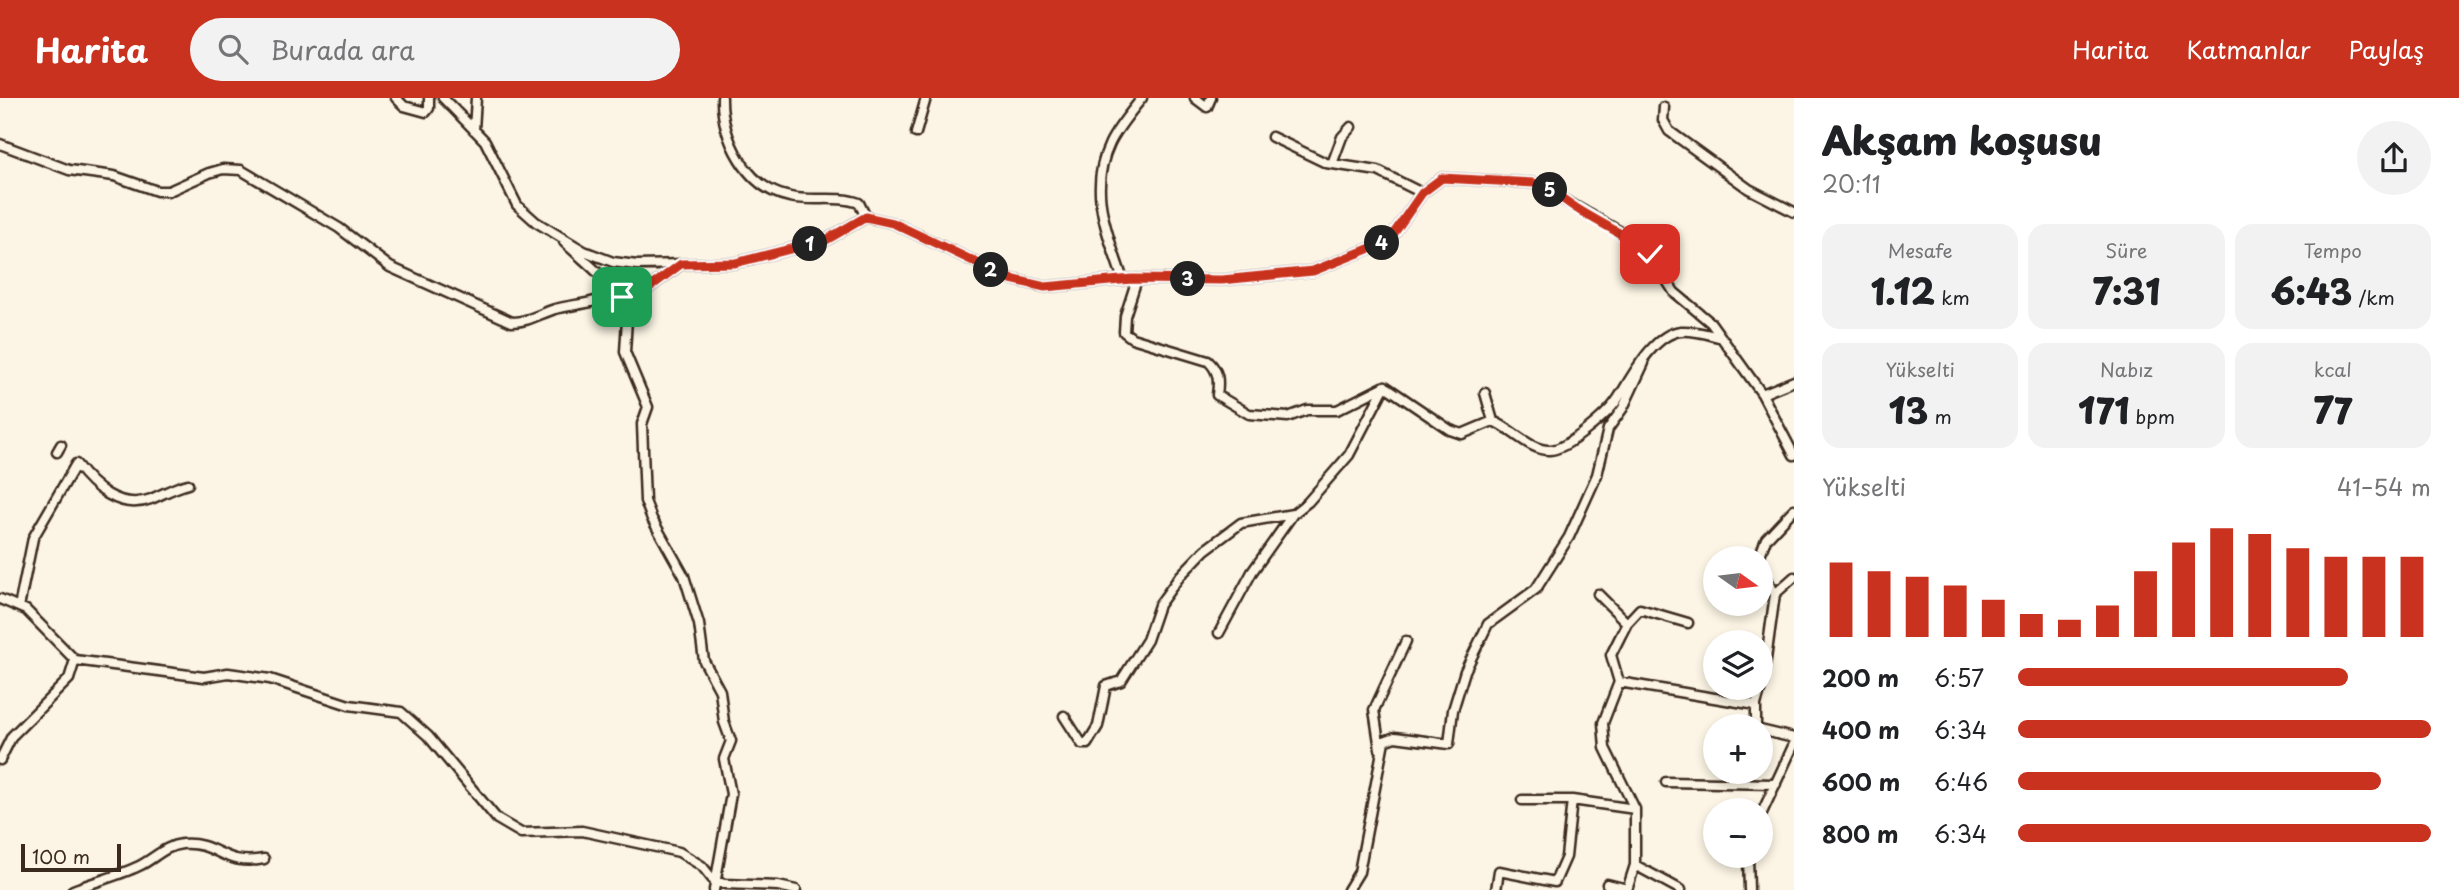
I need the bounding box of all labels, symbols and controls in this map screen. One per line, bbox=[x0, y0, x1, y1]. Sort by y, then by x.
search box bbox=[190, 18, 680, 81]
text: Harita bbox=[35, 24, 148, 74]
icon: search bbox=[214, 30, 252, 68]
text: Burada ara bbox=[270, 30, 415, 69]
text: Harita bbox=[2072, 31, 2149, 67]
text: Katmanlar bbox=[2187, 31, 2311, 67]
text: Paylaş bbox=[2349, 31, 2424, 67]
text: Akşam koşusu bbox=[1822, 111, 2102, 168]
button: share bbox=[2357, 121, 2431, 195]
text: 20:11 bbox=[1822, 166, 1881, 201]
pin: 5 bbox=[1532, 172, 1568, 208]
text: 5 bbox=[1543, 175, 1556, 203]
pin bbox=[1620, 224, 1680, 284]
pin: 1 bbox=[792, 226, 828, 262]
pin: 4 bbox=[1364, 226, 1400, 260]
text: 4 bbox=[1375, 228, 1388, 256]
text: 1 bbox=[805, 229, 814, 257]
icon: check bbox=[1631, 235, 1669, 273]
text: Mesafe bbox=[1888, 236, 1953, 264]
text: Süre bbox=[2106, 236, 2147, 264]
text: Tempo bbox=[2304, 236, 2362, 264]
pin: 2 bbox=[974, 252, 1009, 288]
text: 2 bbox=[984, 255, 997, 283]
pin: 3 bbox=[1170, 262, 1206, 296]
text: 3 bbox=[1181, 264, 1194, 292]
text: 1.12 bbox=[1871, 264, 1935, 317]
text: 7:31 bbox=[2092, 264, 2161, 317]
text: 6:43 bbox=[2271, 264, 2352, 317]
pin bbox=[592, 267, 652, 327]
icon: arrive bbox=[603, 278, 641, 316]
text: km bbox=[1935, 283, 1970, 311]
text: /km bbox=[2352, 283, 2395, 311]
text: Yükselti bbox=[1885, 355, 1955, 383]
text: Nabız bbox=[2100, 355, 2153, 383]
text: kcal bbox=[2314, 355, 2352, 383]
text: 13 bbox=[1889, 383, 1928, 436]
text: 171 bbox=[2078, 383, 2129, 436]
text: 77 bbox=[2313, 383, 2352, 436]
text: m bbox=[1928, 402, 1952, 430]
text: bpm bbox=[2129, 402, 2175, 430]
text: Yükselti bbox=[1822, 469, 1906, 504]
text: 41–54 m bbox=[2337, 469, 2431, 504]
north arrow bbox=[1703, 546, 1773, 616]
map controls bbox=[1703, 546, 1773, 868]
button: layers bbox=[1703, 630, 1773, 700]
text: 200 m bbox=[1822, 660, 1899, 695]
text: 6:57 bbox=[1934, 660, 1984, 695]
text: 400 m bbox=[1822, 712, 1900, 747]
text: 6:34 bbox=[1934, 712, 1987, 747]
button: + bbox=[1703, 714, 1773, 784]
text: 600 m bbox=[1822, 764, 1900, 799]
text: 6:46 bbox=[1934, 764, 1988, 799]
button: − bbox=[1703, 798, 1773, 868]
text: 800 m bbox=[1822, 816, 1899, 851]
text: 6:34 bbox=[1934, 816, 1987, 851]
scale bar bbox=[21, 841, 121, 873]
text: 100 m bbox=[32, 842, 90, 870]

